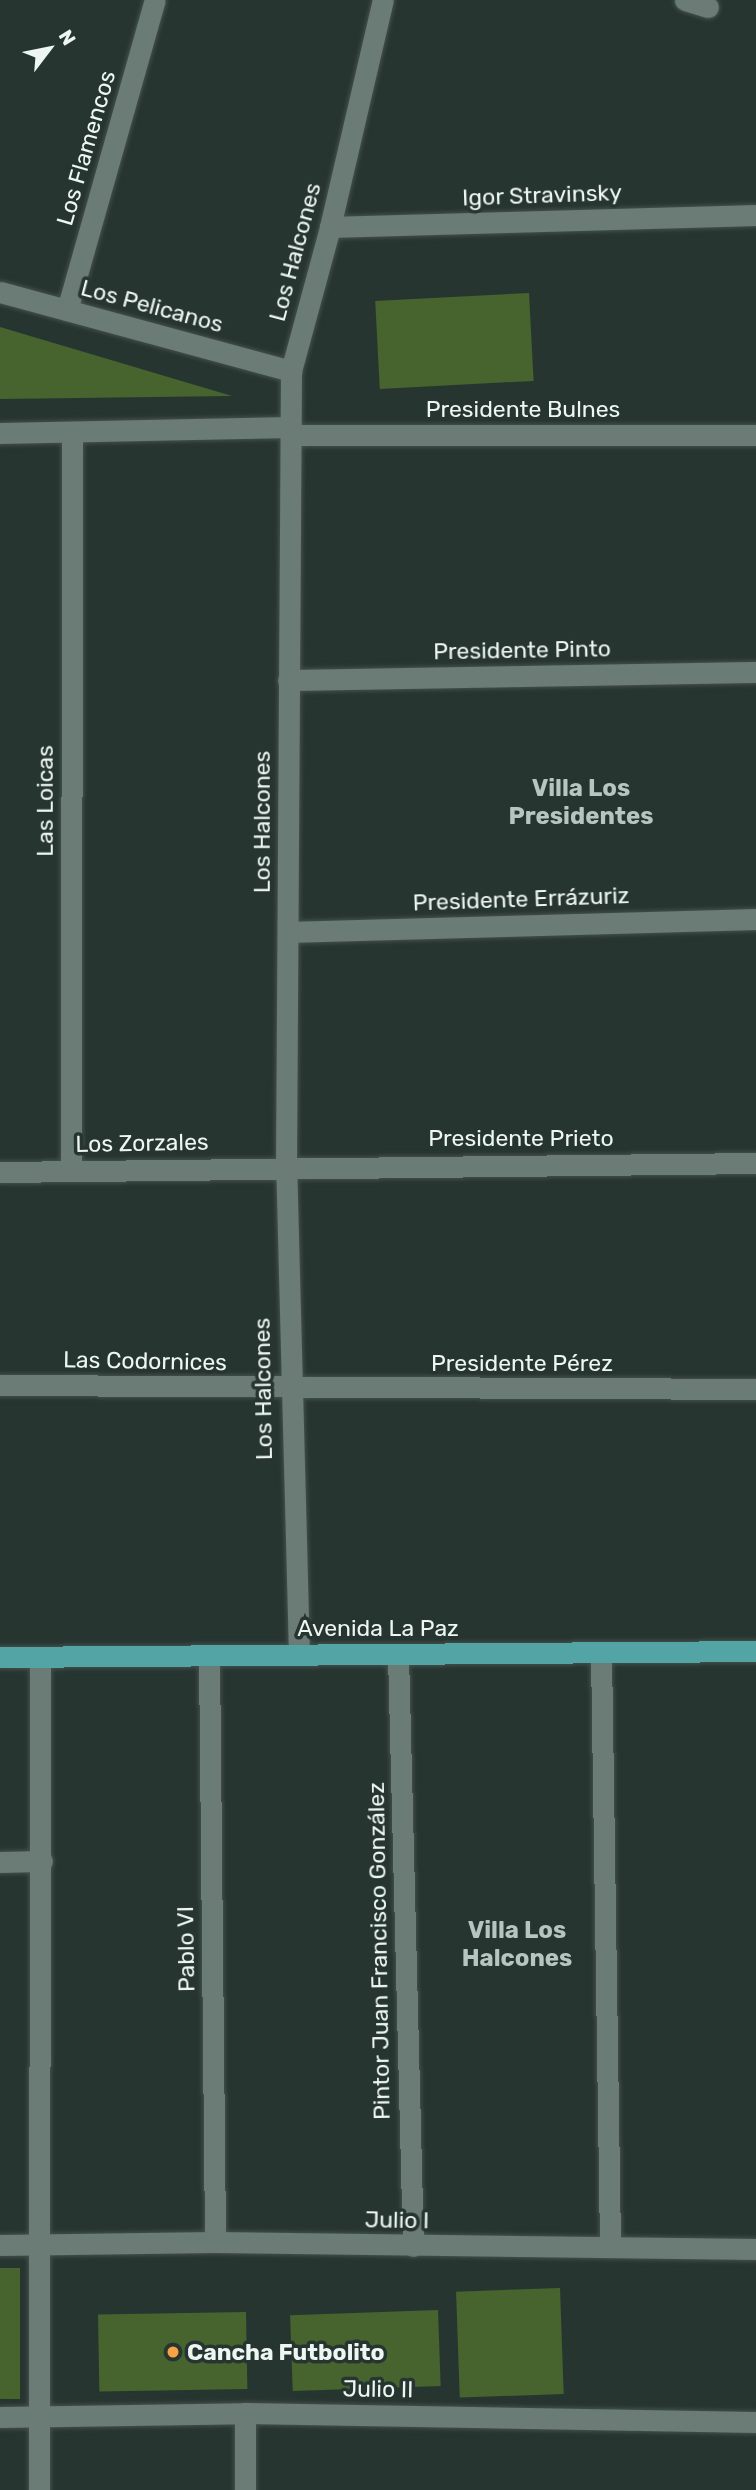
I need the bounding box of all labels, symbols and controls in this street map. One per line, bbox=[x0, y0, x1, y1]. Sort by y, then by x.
north arrow bbox=[14, 14, 84, 84]
text: N bbox=[54, 26, 81, 49]
street label: Los Flamencos bbox=[51, 67, 121, 229]
street label: Igor Stravinsky bbox=[461, 178, 623, 212]
street label: Los Halcones bbox=[263, 180, 327, 324]
street label: Los Pelicanos bbox=[78, 274, 226, 338]
street label: Presidente Bulnes bbox=[426, 395, 620, 423]
street label: Presidente Pinto bbox=[433, 635, 611, 665]
street label: Las Loicas bbox=[31, 745, 59, 857]
street label: Los Halcones bbox=[248, 751, 276, 893]
district label: Villa Los Presidentes bbox=[509, 775, 653, 831]
street label: Presidente Errázuriz bbox=[412, 881, 630, 917]
street label: Presidente Prieto bbox=[428, 1124, 614, 1152]
street label: Los Zorzales bbox=[75, 1128, 209, 1158]
street label: Los Halcones bbox=[248, 1318, 278, 1460]
street label: Las Codornices bbox=[63, 1346, 227, 1376]
street label: Presidente Pérez bbox=[431, 1349, 613, 1377]
street label: Avenida La Paz bbox=[297, 1614, 459, 1642]
street label: Pintor Juan Francisco González bbox=[362, 1782, 396, 2120]
street label: Pablo VI bbox=[171, 1905, 201, 1993]
district label: Villa Los Halcones bbox=[462, 1917, 572, 1973]
street label: Julio I bbox=[364, 2206, 430, 2234]
place label: Cancha Futbolito bbox=[187, 2338, 385, 2366]
marker: Cancha Futbolito bbox=[165, 2344, 181, 2360]
street label: Julio II bbox=[342, 2375, 414, 2403]

